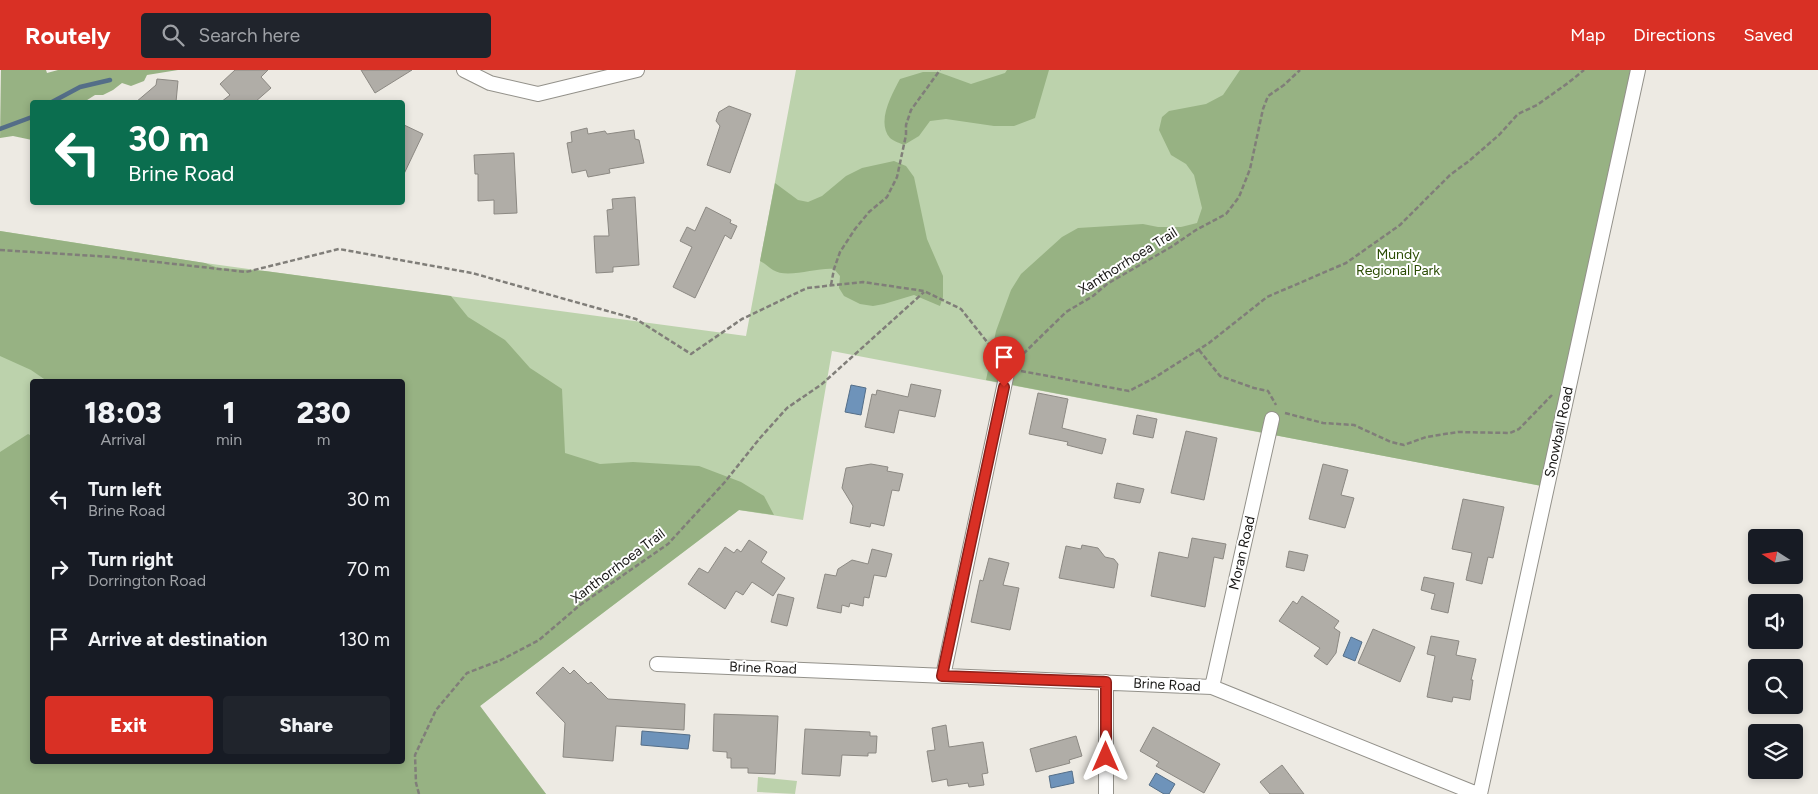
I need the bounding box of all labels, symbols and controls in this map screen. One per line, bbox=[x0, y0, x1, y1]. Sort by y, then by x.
search box bbox=[141, 13, 491, 58]
text: Routely bbox=[25, 21, 111, 50]
icon: search bbox=[159, 21, 187, 49]
text: Search here bbox=[199, 24, 300, 47]
text: Map bbox=[1570, 24, 1605, 46]
text: Directions bbox=[1633, 24, 1715, 46]
text: Saved bbox=[1743, 24, 1793, 46]
text: 30 m bbox=[128, 118, 209, 160]
icon: left bbox=[45, 120, 110, 185]
text: Brine Road bbox=[128, 160, 234, 187]
street label: Xanthorrhoea Trail bbox=[1075, 224, 1181, 298]
park label: Mundy Regional Park bbox=[1356, 246, 1440, 279]
pin bbox=[983, 336, 1025, 387]
icon: arrive bbox=[990, 343, 1018, 371]
street label: Snowball Road bbox=[1541, 385, 1577, 479]
text: 18:03 bbox=[84, 394, 162, 431]
text: 1 bbox=[223, 394, 235, 431]
text: 230 bbox=[297, 394, 351, 431]
text: Arrival bbox=[100, 430, 146, 449]
text: min bbox=[216, 430, 242, 449]
text: m bbox=[317, 430, 330, 449]
text: Turn left bbox=[88, 478, 162, 501]
icon: left bbox=[45, 485, 73, 513]
text: 30 m bbox=[347, 488, 390, 511]
text: Brine Road bbox=[88, 501, 165, 520]
street label: Moran Road bbox=[1225, 514, 1259, 592]
street label: Xanthorrhoea Trail bbox=[568, 525, 668, 607]
north arrow bbox=[1748, 529, 1802, 584]
map controls bbox=[1748, 529, 1803, 779]
text: Turn right bbox=[88, 548, 174, 571]
icon: right bbox=[45, 555, 73, 583]
text: 70 m bbox=[347, 558, 390, 581]
text: Dorrington Road bbox=[88, 571, 206, 590]
button: sound bbox=[1748, 594, 1803, 649]
icon: arrive bbox=[45, 625, 73, 653]
text: Arrive at destination bbox=[88, 628, 267, 651]
text: 130 m bbox=[339, 628, 390, 651]
street label: Brine Road bbox=[729, 658, 797, 678]
button: search bbox=[1748, 659, 1803, 714]
street label: Brine Road bbox=[1133, 675, 1201, 695]
button: Exit bbox=[45, 696, 213, 754]
button: Share bbox=[223, 696, 390, 754]
button: layers bbox=[1748, 724, 1803, 779]
position arrow bbox=[1079, 730, 1131, 782]

